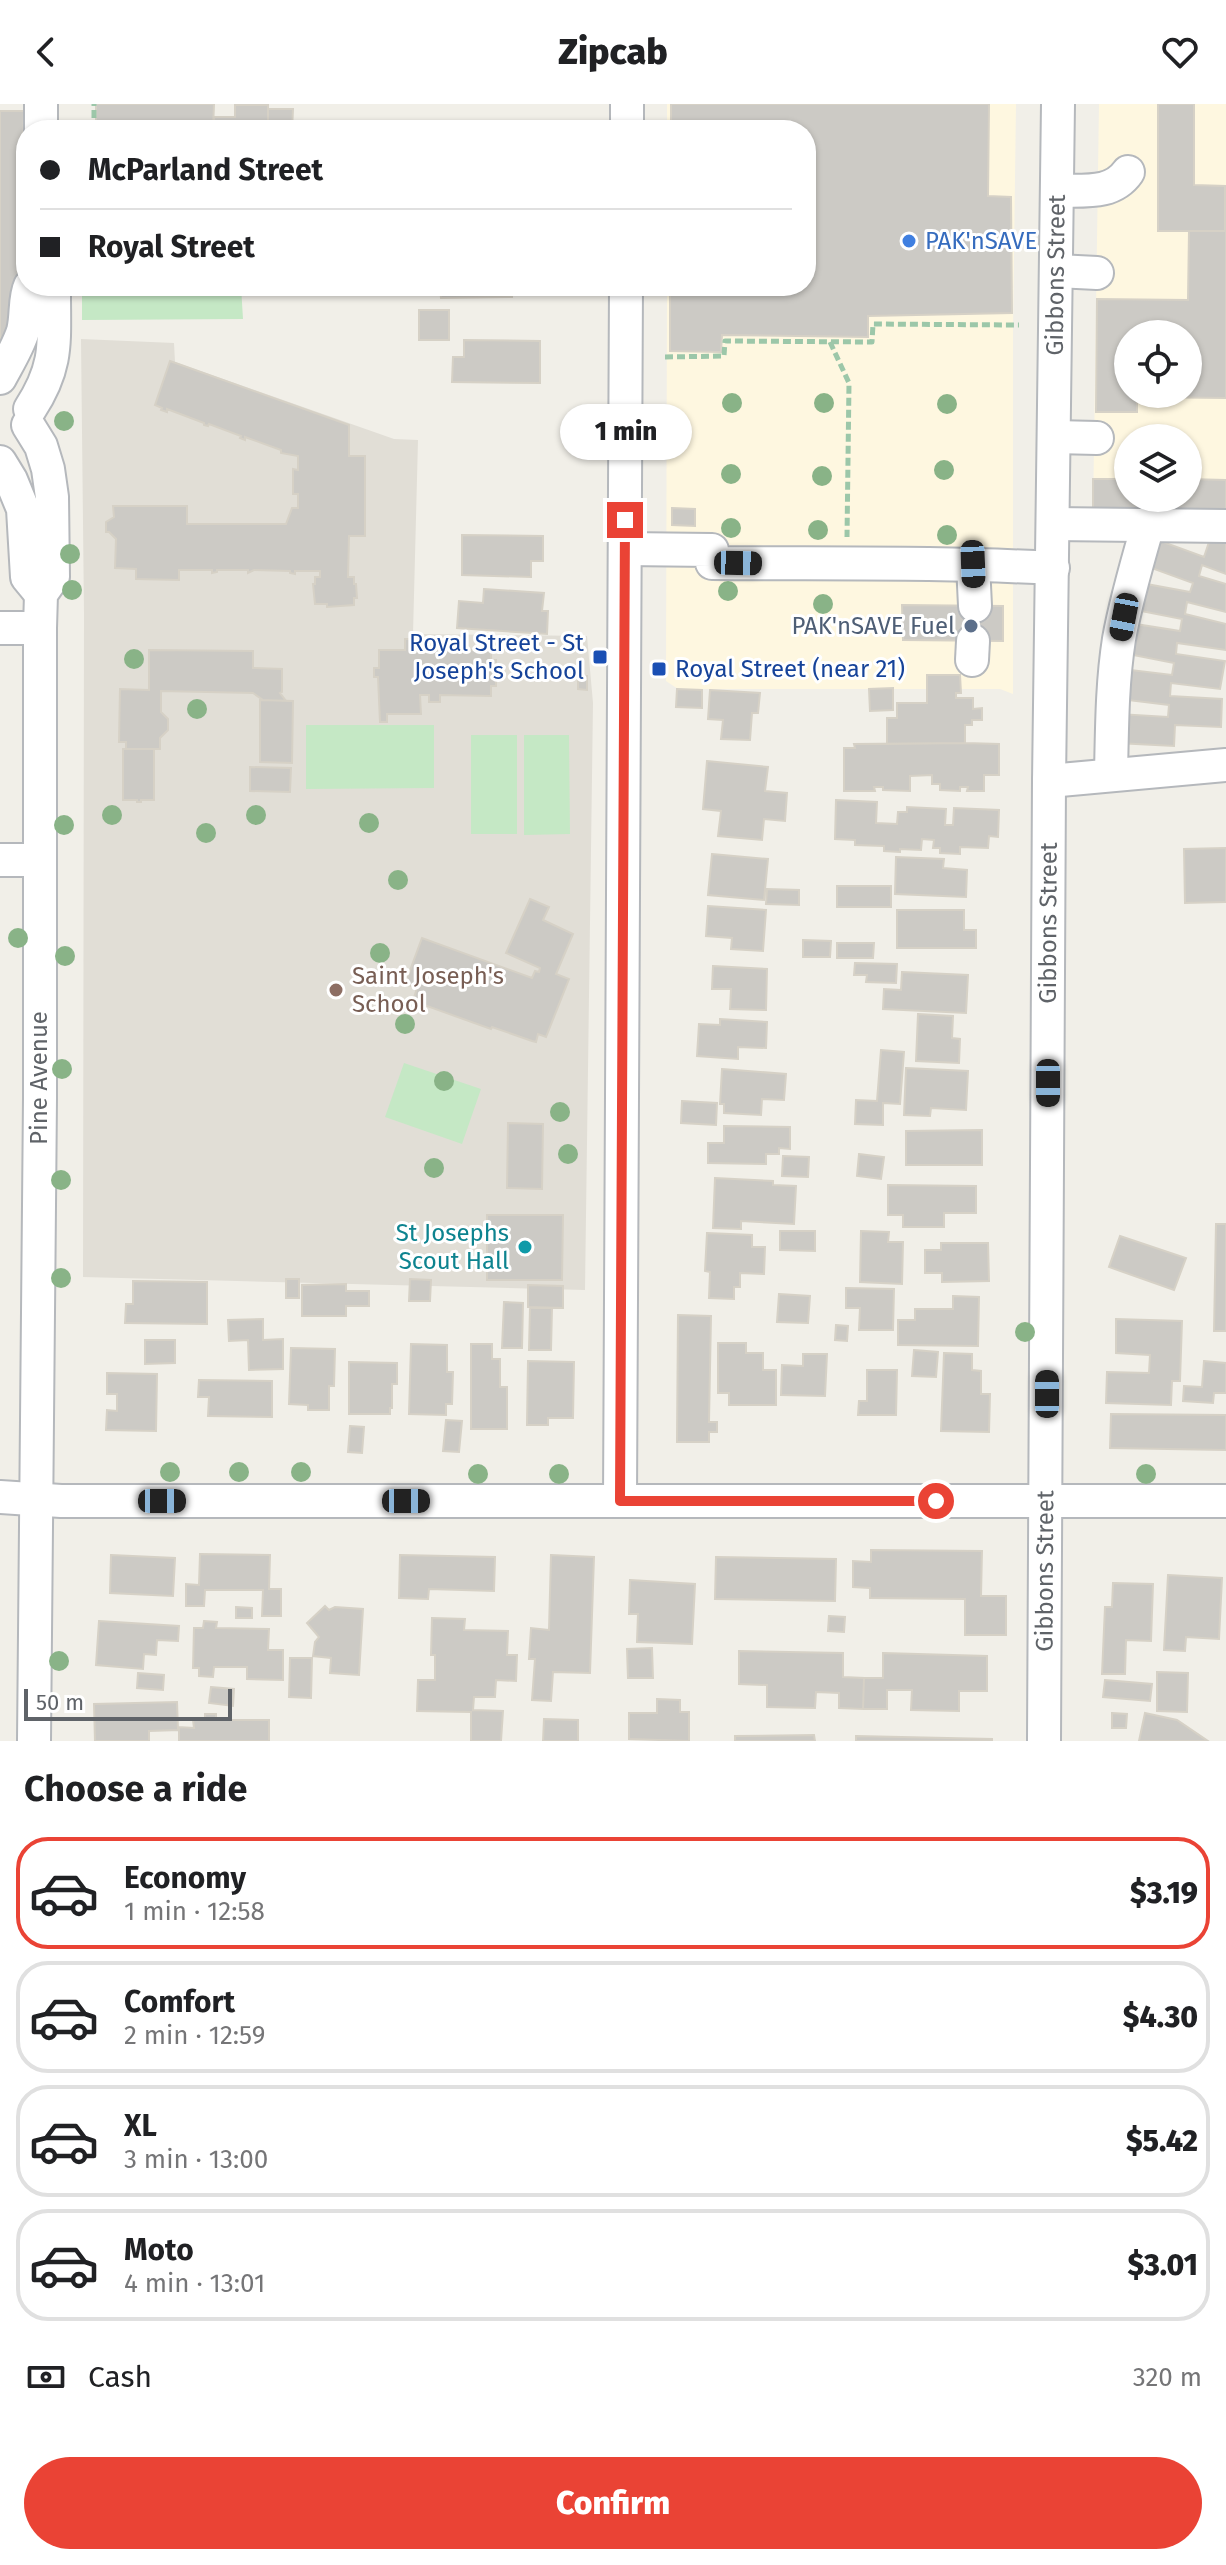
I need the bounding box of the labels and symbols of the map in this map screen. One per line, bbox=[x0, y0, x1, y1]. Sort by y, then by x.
street label: Gibbons Street bbox=[1041, 194, 1071, 356]
place label: PAK'nSAVE bbox=[925, 227, 1037, 255]
marker: PAK'nSAVE bbox=[900, 232, 918, 250]
callout: 1 min bbox=[559, 404, 691, 460]
route end bbox=[607, 502, 643, 538]
car bbox=[960, 540, 986, 588]
car bbox=[714, 551, 762, 575]
car bbox=[1108, 591, 1140, 643]
place label: PAK'nSAVE Fuel bbox=[791, 612, 955, 640]
marker: PAK'nSAVE Fuel bbox=[962, 617, 980, 635]
place label: Royal Street - St Joseph's School bbox=[409, 629, 584, 685]
marker: Royal Street - St Joseph's School bbox=[591, 648, 609, 666]
place label: Royal Street (near 21) bbox=[675, 655, 905, 683]
marker: Royal Street (near 21) bbox=[650, 660, 668, 678]
street label: Gibbons Street bbox=[1034, 842, 1063, 1004]
place label: Saint Joseph's School bbox=[352, 962, 504, 1018]
marker: Saint Joseph's School bbox=[327, 981, 345, 999]
street label: Pine Avenue bbox=[25, 1011, 53, 1145]
car bbox=[1036, 1059, 1060, 1107]
place label: St Josephs Scout Hall bbox=[396, 1219, 509, 1275]
marker: St Josephs Scout Hall bbox=[516, 1238, 534, 1256]
car bbox=[1035, 1370, 1059, 1418]
route start bbox=[918, 1483, 954, 1519]
car bbox=[138, 1489, 186, 1513]
car bbox=[382, 1489, 430, 1513]
street label: Gibbons Street bbox=[1030, 1490, 1059, 1652]
scale bar bbox=[24, 1685, 232, 1721]

